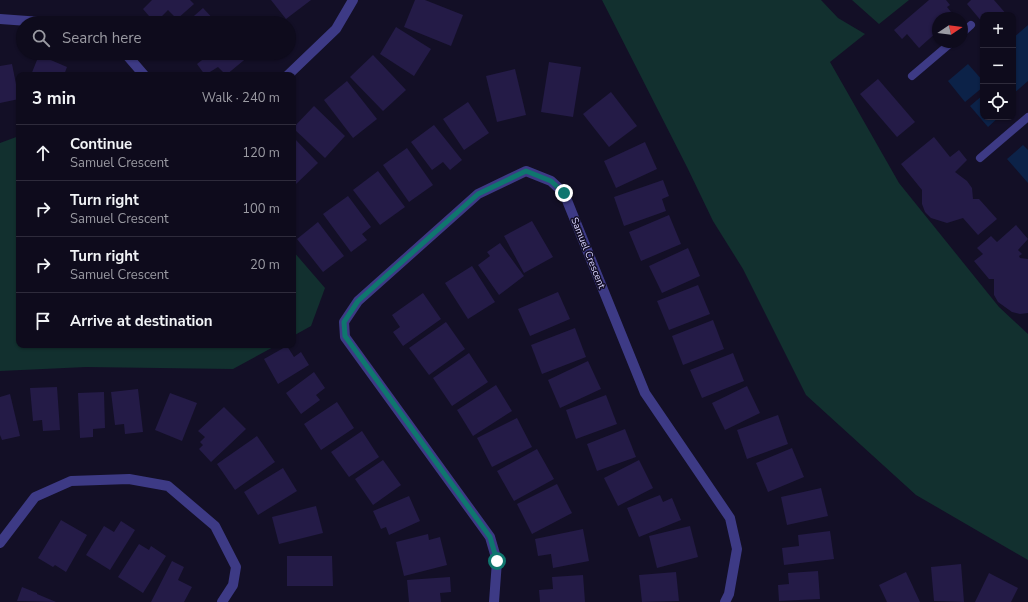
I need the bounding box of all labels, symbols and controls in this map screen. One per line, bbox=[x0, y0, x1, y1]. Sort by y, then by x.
north arrow bbox=[932, 12, 968, 48]
map controls bbox=[980, 12, 1016, 120]
button: + bbox=[980, 12, 1016, 48]
search box bbox=[16, 16, 296, 60]
icon: search bbox=[30, 27, 52, 49]
text: Search here bbox=[62, 28, 142, 48]
button: − bbox=[980, 48, 1016, 84]
button: locate bbox=[980, 84, 1016, 120]
text: 3 min bbox=[32, 87, 76, 110]
text: Walk · 240 m bbox=[202, 89, 280, 107]
text: Continue bbox=[70, 134, 132, 154]
icon: ahead bbox=[32, 142, 54, 164]
text: 120 m bbox=[242, 144, 280, 162]
text: Samuel Crescent bbox=[70, 154, 169, 172]
route end bbox=[555, 184, 573, 202]
text: Turn right bbox=[70, 190, 139, 210]
icon: right bbox=[32, 198, 54, 220]
text: 100 m bbox=[242, 200, 280, 218]
text: Samuel Crescent bbox=[70, 210, 169, 228]
street label: Samuel Crescent bbox=[567, 215, 609, 291]
text: Turn right bbox=[70, 246, 139, 266]
icon: right bbox=[32, 254, 54, 276]
text: 20 m bbox=[250, 256, 280, 274]
text: Samuel Crescent bbox=[70, 266, 169, 284]
icon: arrive bbox=[32, 310, 54, 332]
text: Arrive at destination bbox=[70, 311, 213, 331]
route start bbox=[488, 552, 506, 570]

